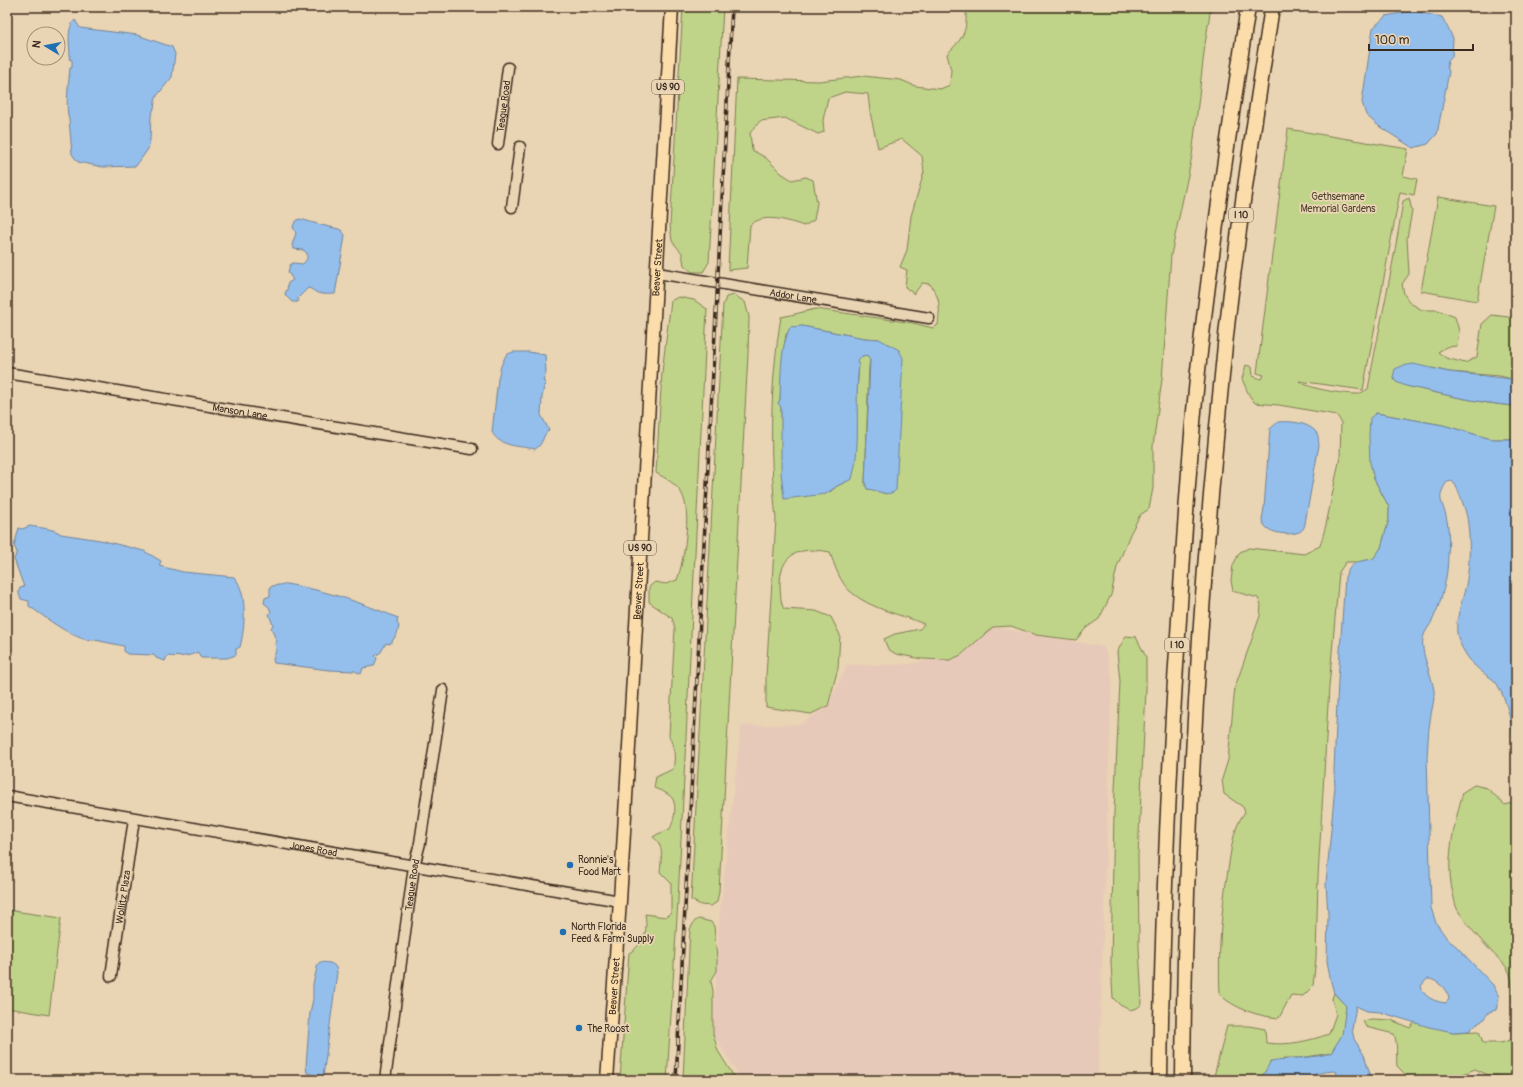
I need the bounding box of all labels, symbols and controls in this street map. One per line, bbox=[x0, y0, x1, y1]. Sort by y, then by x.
north arrow bbox=[26, 26, 66, 66]
scale bar bbox=[1369, 26, 1473, 52]
text: 100 m bbox=[1375, 33, 1410, 48]
text: N bbox=[30, 39, 44, 49]
street label: Teague Road bbox=[495, 80, 513, 133]
road number: US 90 bbox=[652, 80, 684, 94]
park label: Gethsemane Memorial Gardens bbox=[1300, 191, 1376, 215]
road number: I 10 bbox=[1229, 208, 1253, 222]
street label: Beaver Street bbox=[650, 238, 666, 297]
street label: Addor Lane bbox=[768, 287, 818, 306]
street label: Manson Lane bbox=[212, 402, 268, 422]
road number: US 90 bbox=[624, 541, 656, 555]
street label: Beaver Street bbox=[631, 561, 647, 620]
road number: I 10 bbox=[1165, 638, 1189, 652]
street label: Jones Road bbox=[289, 840, 338, 859]
place label: Ronnie's Food Mart bbox=[578, 854, 622, 878]
street label: Teague Road bbox=[403, 858, 423, 912]
marker: Ronnie's Food Mart bbox=[565, 860, 575, 870]
street label: Wollitz Plaza bbox=[114, 869, 134, 925]
place label: North Florida Feed & Farm Supply bbox=[571, 921, 654, 945]
marker: North Florida Feed & Farm Supply bbox=[558, 927, 568, 937]
street label: Beaver Street bbox=[607, 956, 623, 1015]
marker: The Roost bbox=[574, 1023, 584, 1033]
place label: The Roost bbox=[587, 1023, 630, 1035]

